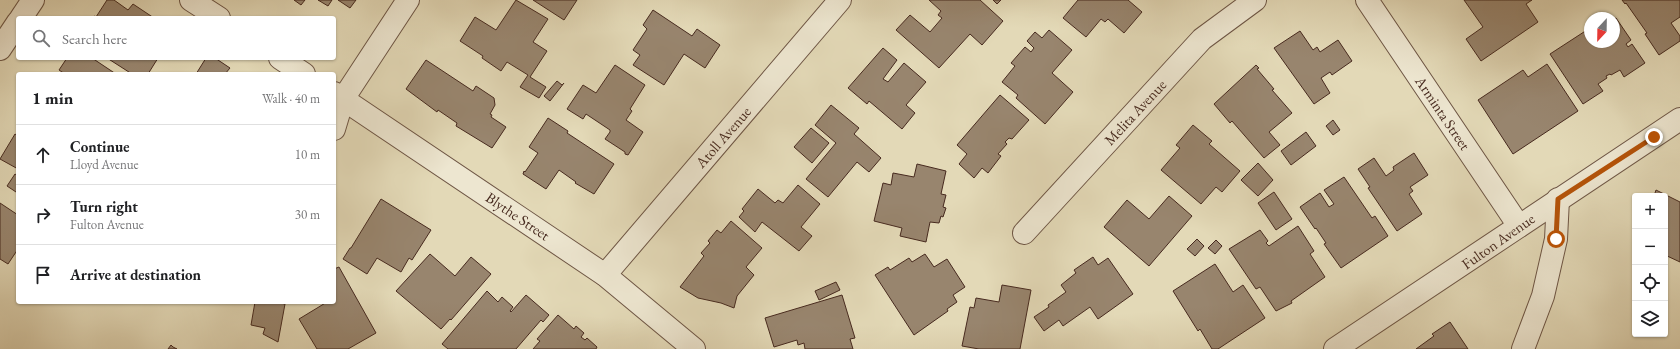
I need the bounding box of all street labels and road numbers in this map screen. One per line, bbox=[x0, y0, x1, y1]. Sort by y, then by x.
street label: Arminta Street bbox=[1411, 71, 1475, 154]
street label: Melita Avenue bbox=[1100, 75, 1170, 149]
street label: Atoll Avenue bbox=[690, 102, 755, 172]
street label: Blythe Street bbox=[482, 188, 554, 245]
street label: Fulton Avenue bbox=[1458, 209, 1539, 273]

